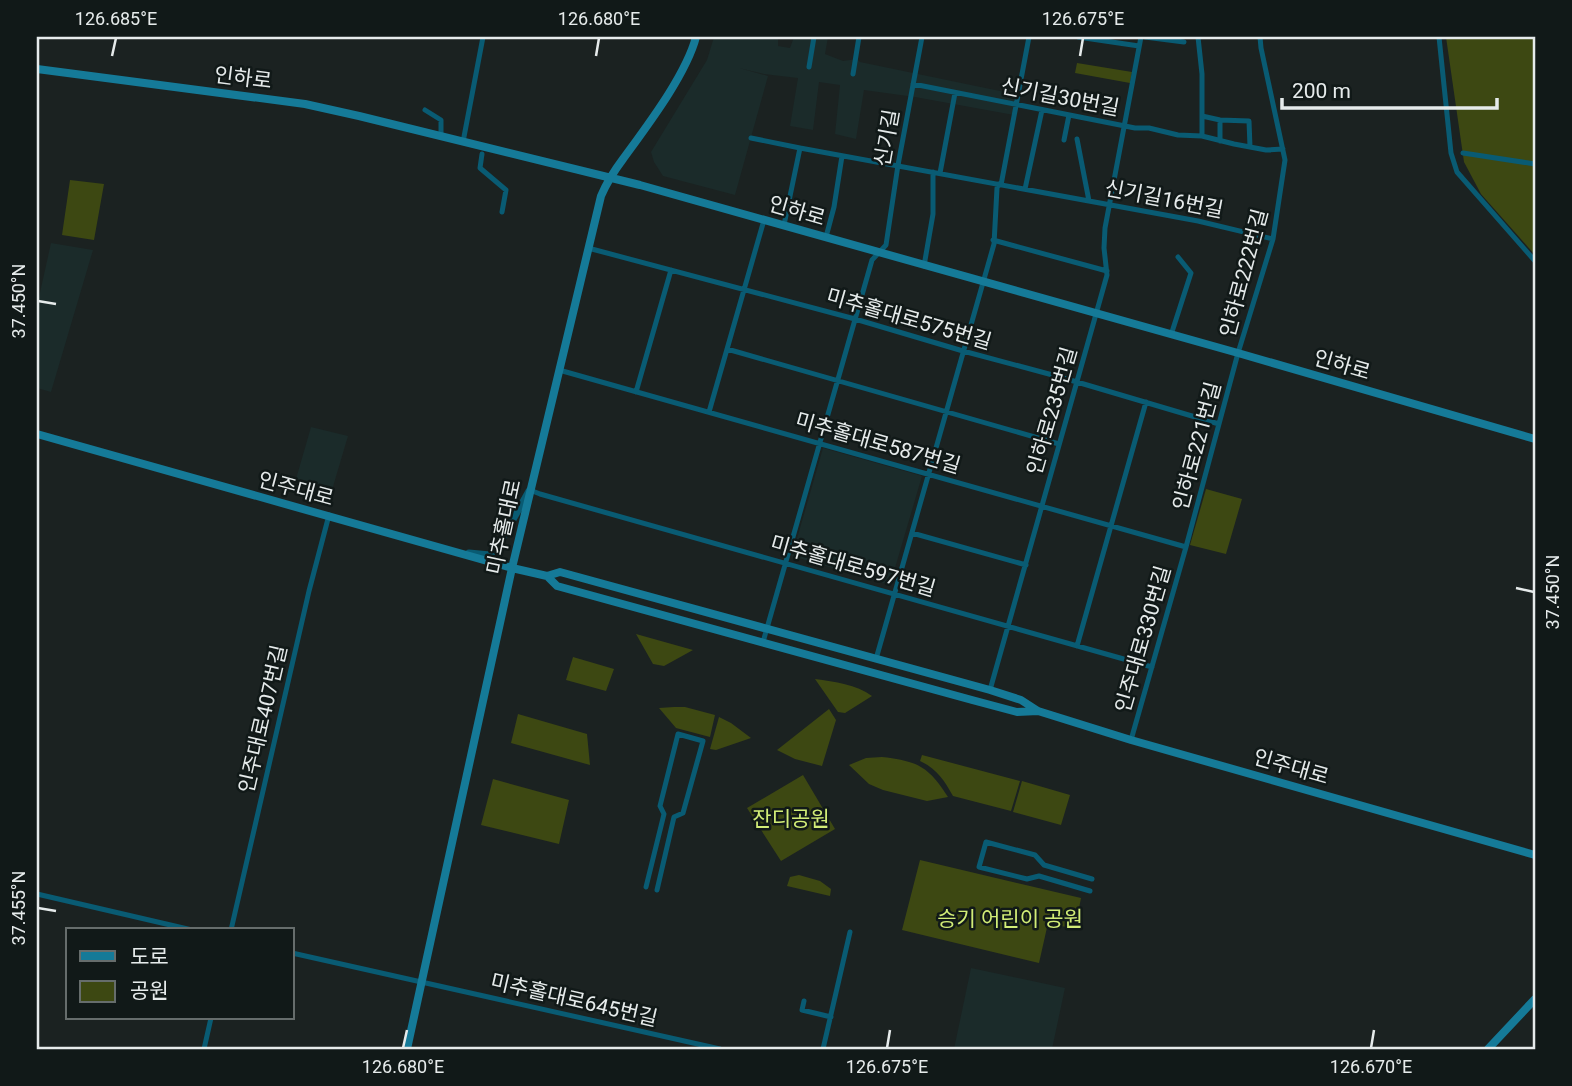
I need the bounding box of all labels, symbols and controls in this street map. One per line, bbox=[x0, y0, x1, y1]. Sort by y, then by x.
text: 126.685°E bbox=[75, 8, 157, 29]
text: 126.680°E bbox=[558, 8, 640, 29]
text: 126.675°E bbox=[1042, 8, 1124, 29]
street label: 인하로 bbox=[213, 63, 273, 93]
scale bar bbox=[1282, 66, 1497, 110]
street label: 신기길30번길 bbox=[999, 74, 1121, 120]
text: 200 m bbox=[1292, 79, 1351, 103]
street label: 신기길 bbox=[870, 107, 904, 169]
street label: 신기길16번길 bbox=[1103, 176, 1225, 222]
street label: 인하로 bbox=[766, 191, 828, 231]
street label: 인하로222번길 bbox=[1215, 206, 1273, 340]
text: 37.450°N bbox=[8, 264, 29, 338]
street label: 미추홀대로575번길 bbox=[824, 284, 994, 354]
street label: 인하로235번길 bbox=[1022, 344, 1082, 478]
street label: 인하로 bbox=[1311, 345, 1373, 385]
street label: 인하로221번길 bbox=[1168, 379, 1226, 513]
street label: 미추홀대로587번길 bbox=[793, 408, 963, 478]
street label: 인주대로 bbox=[256, 467, 336, 511]
street label: 미추홀대로 bbox=[482, 477, 526, 577]
street label: 미추홀대로597번길 bbox=[768, 531, 938, 601]
text: 37.450°N bbox=[1542, 555, 1563, 629]
street label: 인주대로330번길 bbox=[1111, 563, 1175, 715]
street label: 인주대로407번길 bbox=[234, 643, 292, 795]
street label: 인주대로 bbox=[1251, 745, 1331, 789]
park label: 잔디공원 bbox=[752, 807, 830, 831]
text: 37.455°N bbox=[8, 871, 29, 945]
park label: 승기 어린이 공원 bbox=[937, 907, 1083, 931]
legend bbox=[66, 928, 294, 1020]
text: 도로 bbox=[130, 945, 169, 969]
street label: 미추홀대로645번길 bbox=[488, 969, 660, 1031]
text: 공원 bbox=[130, 979, 169, 1003]
text: 126.680°E bbox=[362, 1056, 444, 1077]
text: 126.675°E bbox=[846, 1056, 928, 1077]
text: 126.670°E bbox=[1330, 1056, 1412, 1077]

